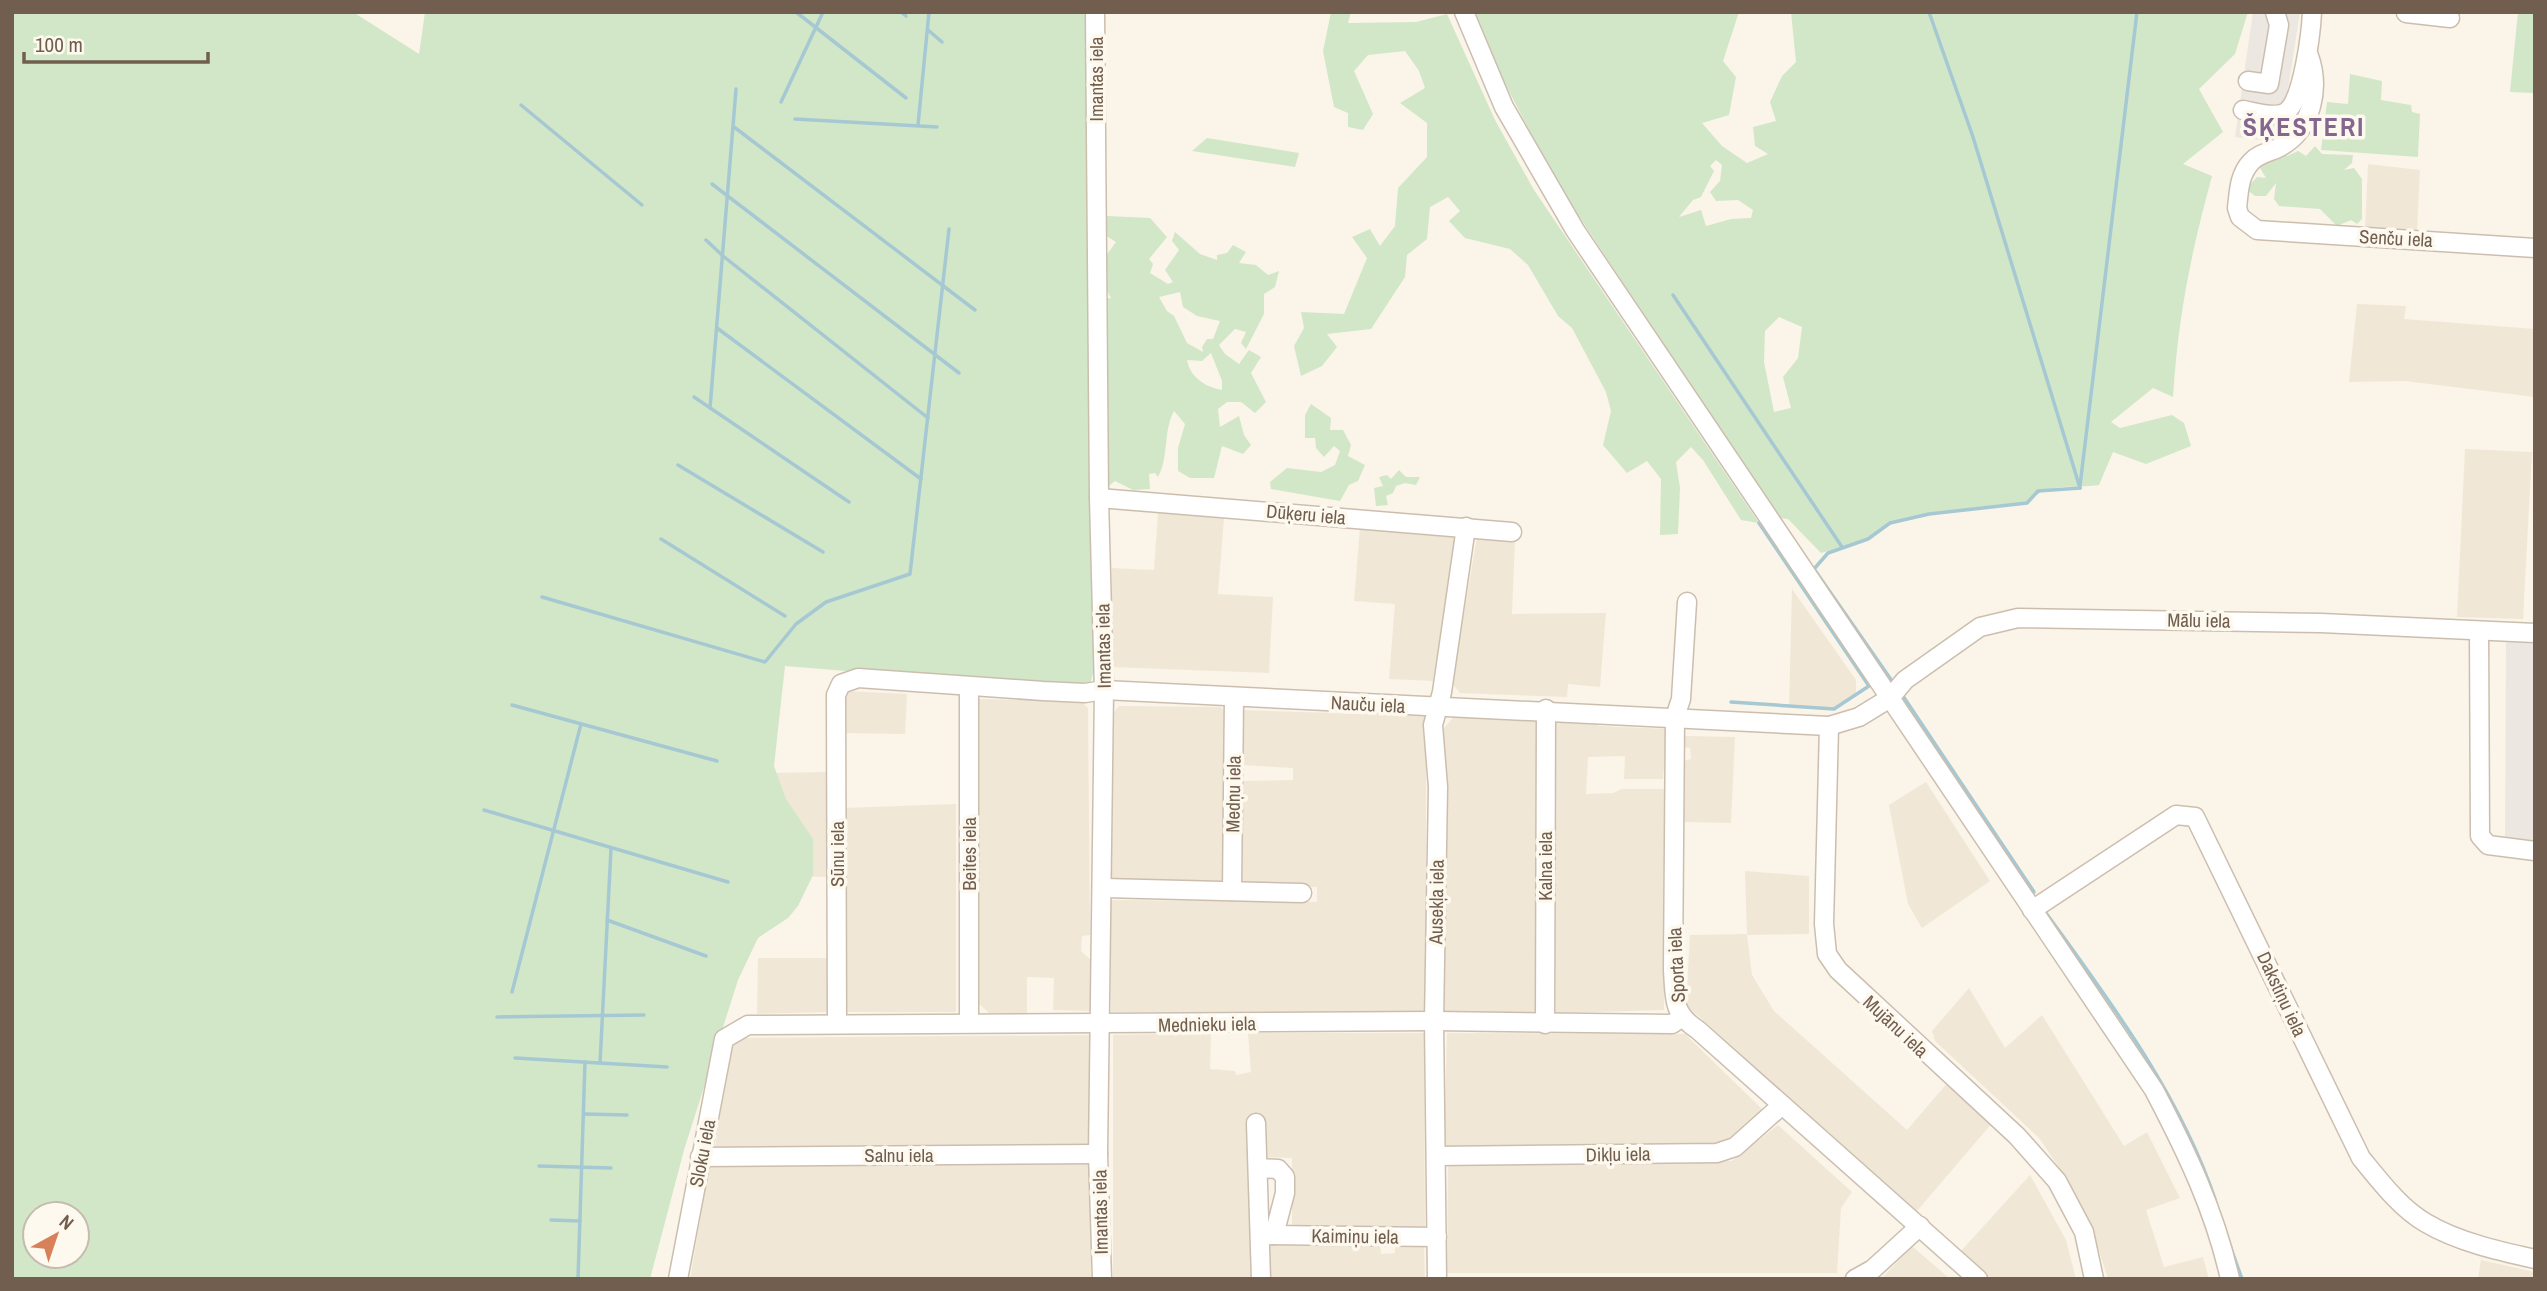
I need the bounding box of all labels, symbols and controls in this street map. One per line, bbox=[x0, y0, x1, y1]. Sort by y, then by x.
scale bar bbox=[24, 21, 208, 65]
text: 100 m bbox=[35, 30, 83, 59]
street label: Imantas iela bbox=[1083, 36, 1109, 121]
district label: ŠĶESTERI bbox=[2243, 109, 2365, 144]
street label: Senču iela bbox=[2359, 223, 2434, 253]
street label: Dūķeru iela bbox=[1265, 498, 1347, 530]
street label: Imantas iela bbox=[1089, 603, 1117, 689]
street label: Mālu iela bbox=[2167, 606, 2231, 634]
street label: Nauču iela bbox=[1330, 689, 1406, 719]
street label: Medņu iela bbox=[1219, 755, 1247, 833]
street label: Beites iela bbox=[956, 817, 982, 891]
street label: Sūnu iela bbox=[824, 821, 850, 887]
street label: Kalna iela bbox=[1532, 831, 1558, 901]
street label: Ausekļa iela bbox=[1422, 859, 1450, 946]
street label: Sporta iela bbox=[1661, 926, 1691, 1003]
street label: Dakstiņu iela bbox=[2251, 947, 2313, 1041]
street label: Mujānu iela bbox=[1858, 989, 1935, 1063]
street label: Mednieku iela bbox=[1158, 1010, 1256, 1038]
street label: Sloku iela bbox=[683, 1117, 721, 1189]
street label: Dikļu iela bbox=[1585, 1140, 1651, 1168]
street label: Salnu iela bbox=[864, 1142, 934, 1168]
street label: Imantas iela bbox=[1086, 1169, 1114, 1255]
north arrow bbox=[21, 1200, 91, 1270]
text: N bbox=[54, 1208, 80, 1236]
street label: Kaimiņu iela bbox=[1311, 1222, 1399, 1250]

